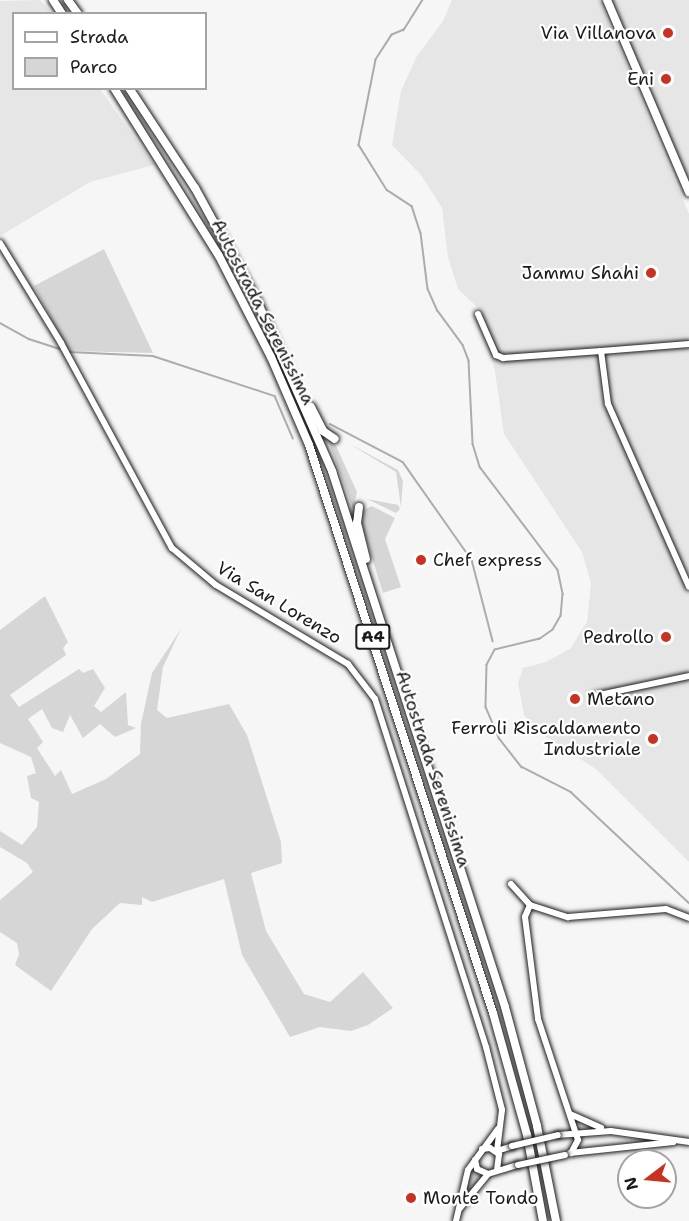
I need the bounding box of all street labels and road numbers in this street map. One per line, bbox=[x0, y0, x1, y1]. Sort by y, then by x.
street label: Autostrada Serenissima bbox=[207, 215, 319, 409]
street label: Via San Lorenzo bbox=[213, 557, 345, 649]
road number: A4 bbox=[355, 624, 391, 650]
street label: Autostrada Serenissima bbox=[391, 668, 475, 870]

